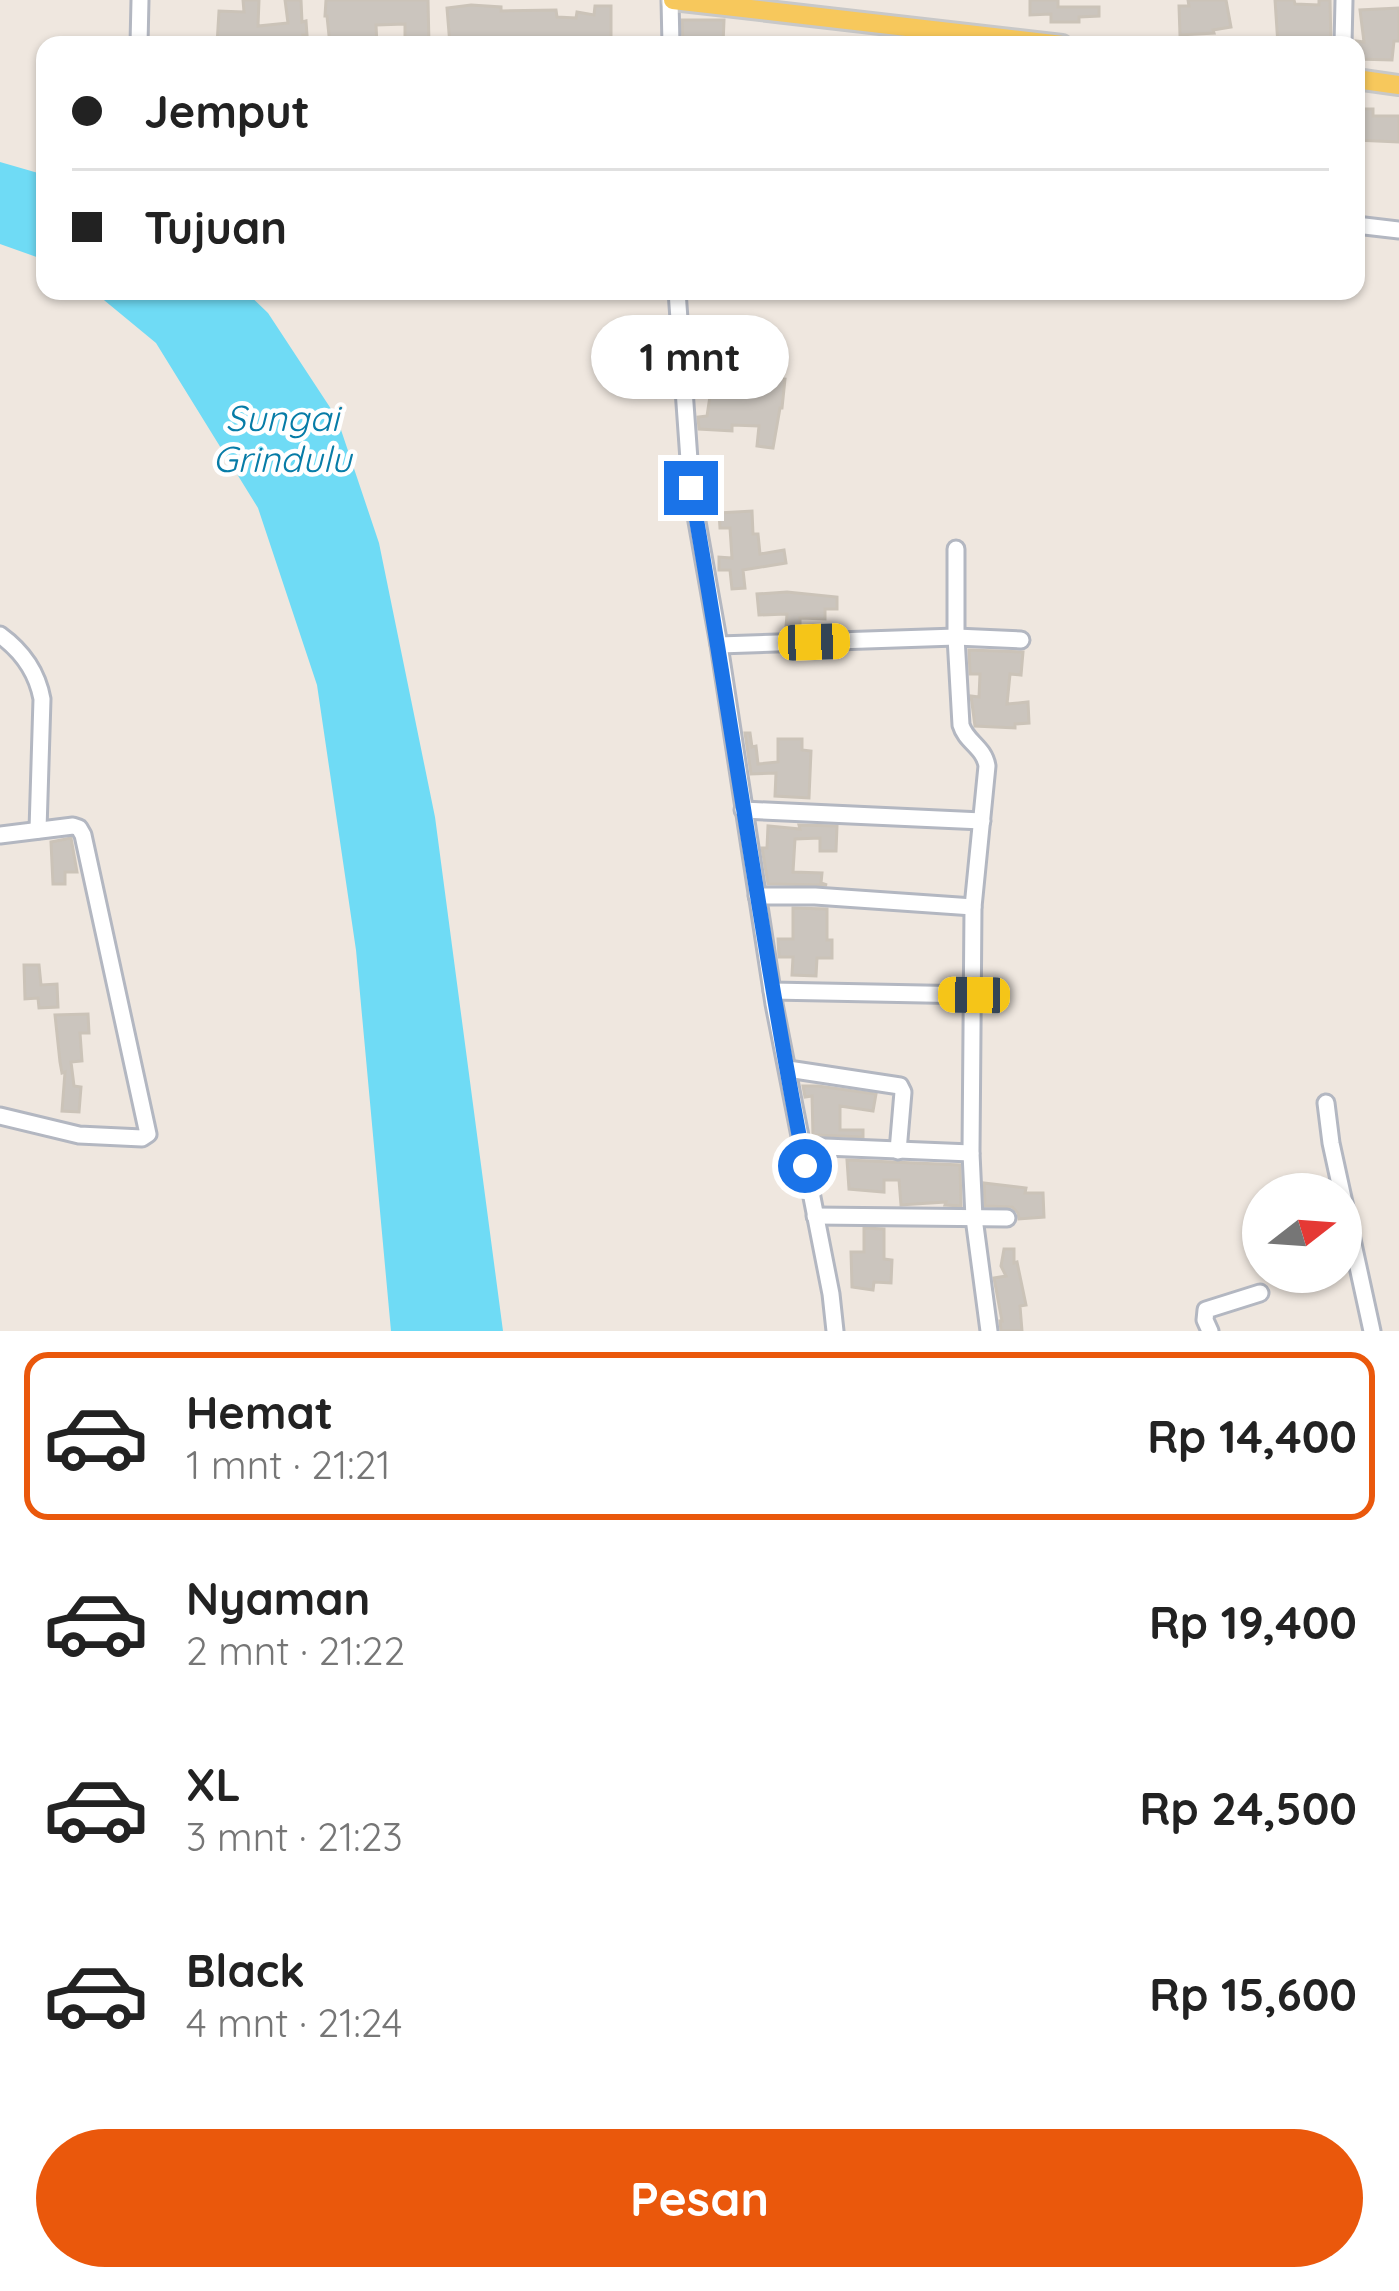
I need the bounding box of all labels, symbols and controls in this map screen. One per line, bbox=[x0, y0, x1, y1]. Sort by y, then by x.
text: Jemput bbox=[144, 83, 310, 139]
text: Tujuan bbox=[144, 199, 287, 255]
callout: 1 mnt bbox=[592, 314, 790, 398]
text: 1 mnt bbox=[639, 332, 741, 381]
water label: Sungai Grindulu bbox=[213, 395, 354, 481]
route end bbox=[664, 461, 718, 515]
car bbox=[777, 623, 851, 661]
car bbox=[938, 976, 1010, 1014]
route start bbox=[778, 1139, 832, 1193]
north arrow bbox=[1242, 1173, 1362, 1293]
map controls bbox=[1242, 1173, 1362, 1293]
icon: car bbox=[42, 1382, 150, 1490]
text: Hemat bbox=[186, 1384, 333, 1440]
text: Rp 14,400 bbox=[1147, 1408, 1357, 1464]
text: 1 mnt · 21:21 bbox=[186, 1440, 391, 1489]
icon: car bbox=[42, 1568, 150, 1676]
text: Nyaman bbox=[186, 1570, 370, 1626]
text: Rp 19,400 bbox=[1149, 1594, 1357, 1650]
text: 2 mnt · 21:22 bbox=[186, 1626, 405, 1675]
icon: car bbox=[42, 1754, 150, 1862]
text: XL bbox=[186, 1756, 241, 1812]
text: Rp 24,500 bbox=[1140, 1780, 1357, 1836]
text: 3 mnt · 21:23 bbox=[186, 1812, 403, 1861]
icon: car bbox=[42, 1940, 150, 2048]
text: Black bbox=[186, 1942, 305, 1998]
text: Rp 15,600 bbox=[1149, 1966, 1357, 2022]
text: 4 mnt · 21:24 bbox=[186, 1998, 402, 2047]
button: Pesan bbox=[36, 2129, 1363, 2267]

